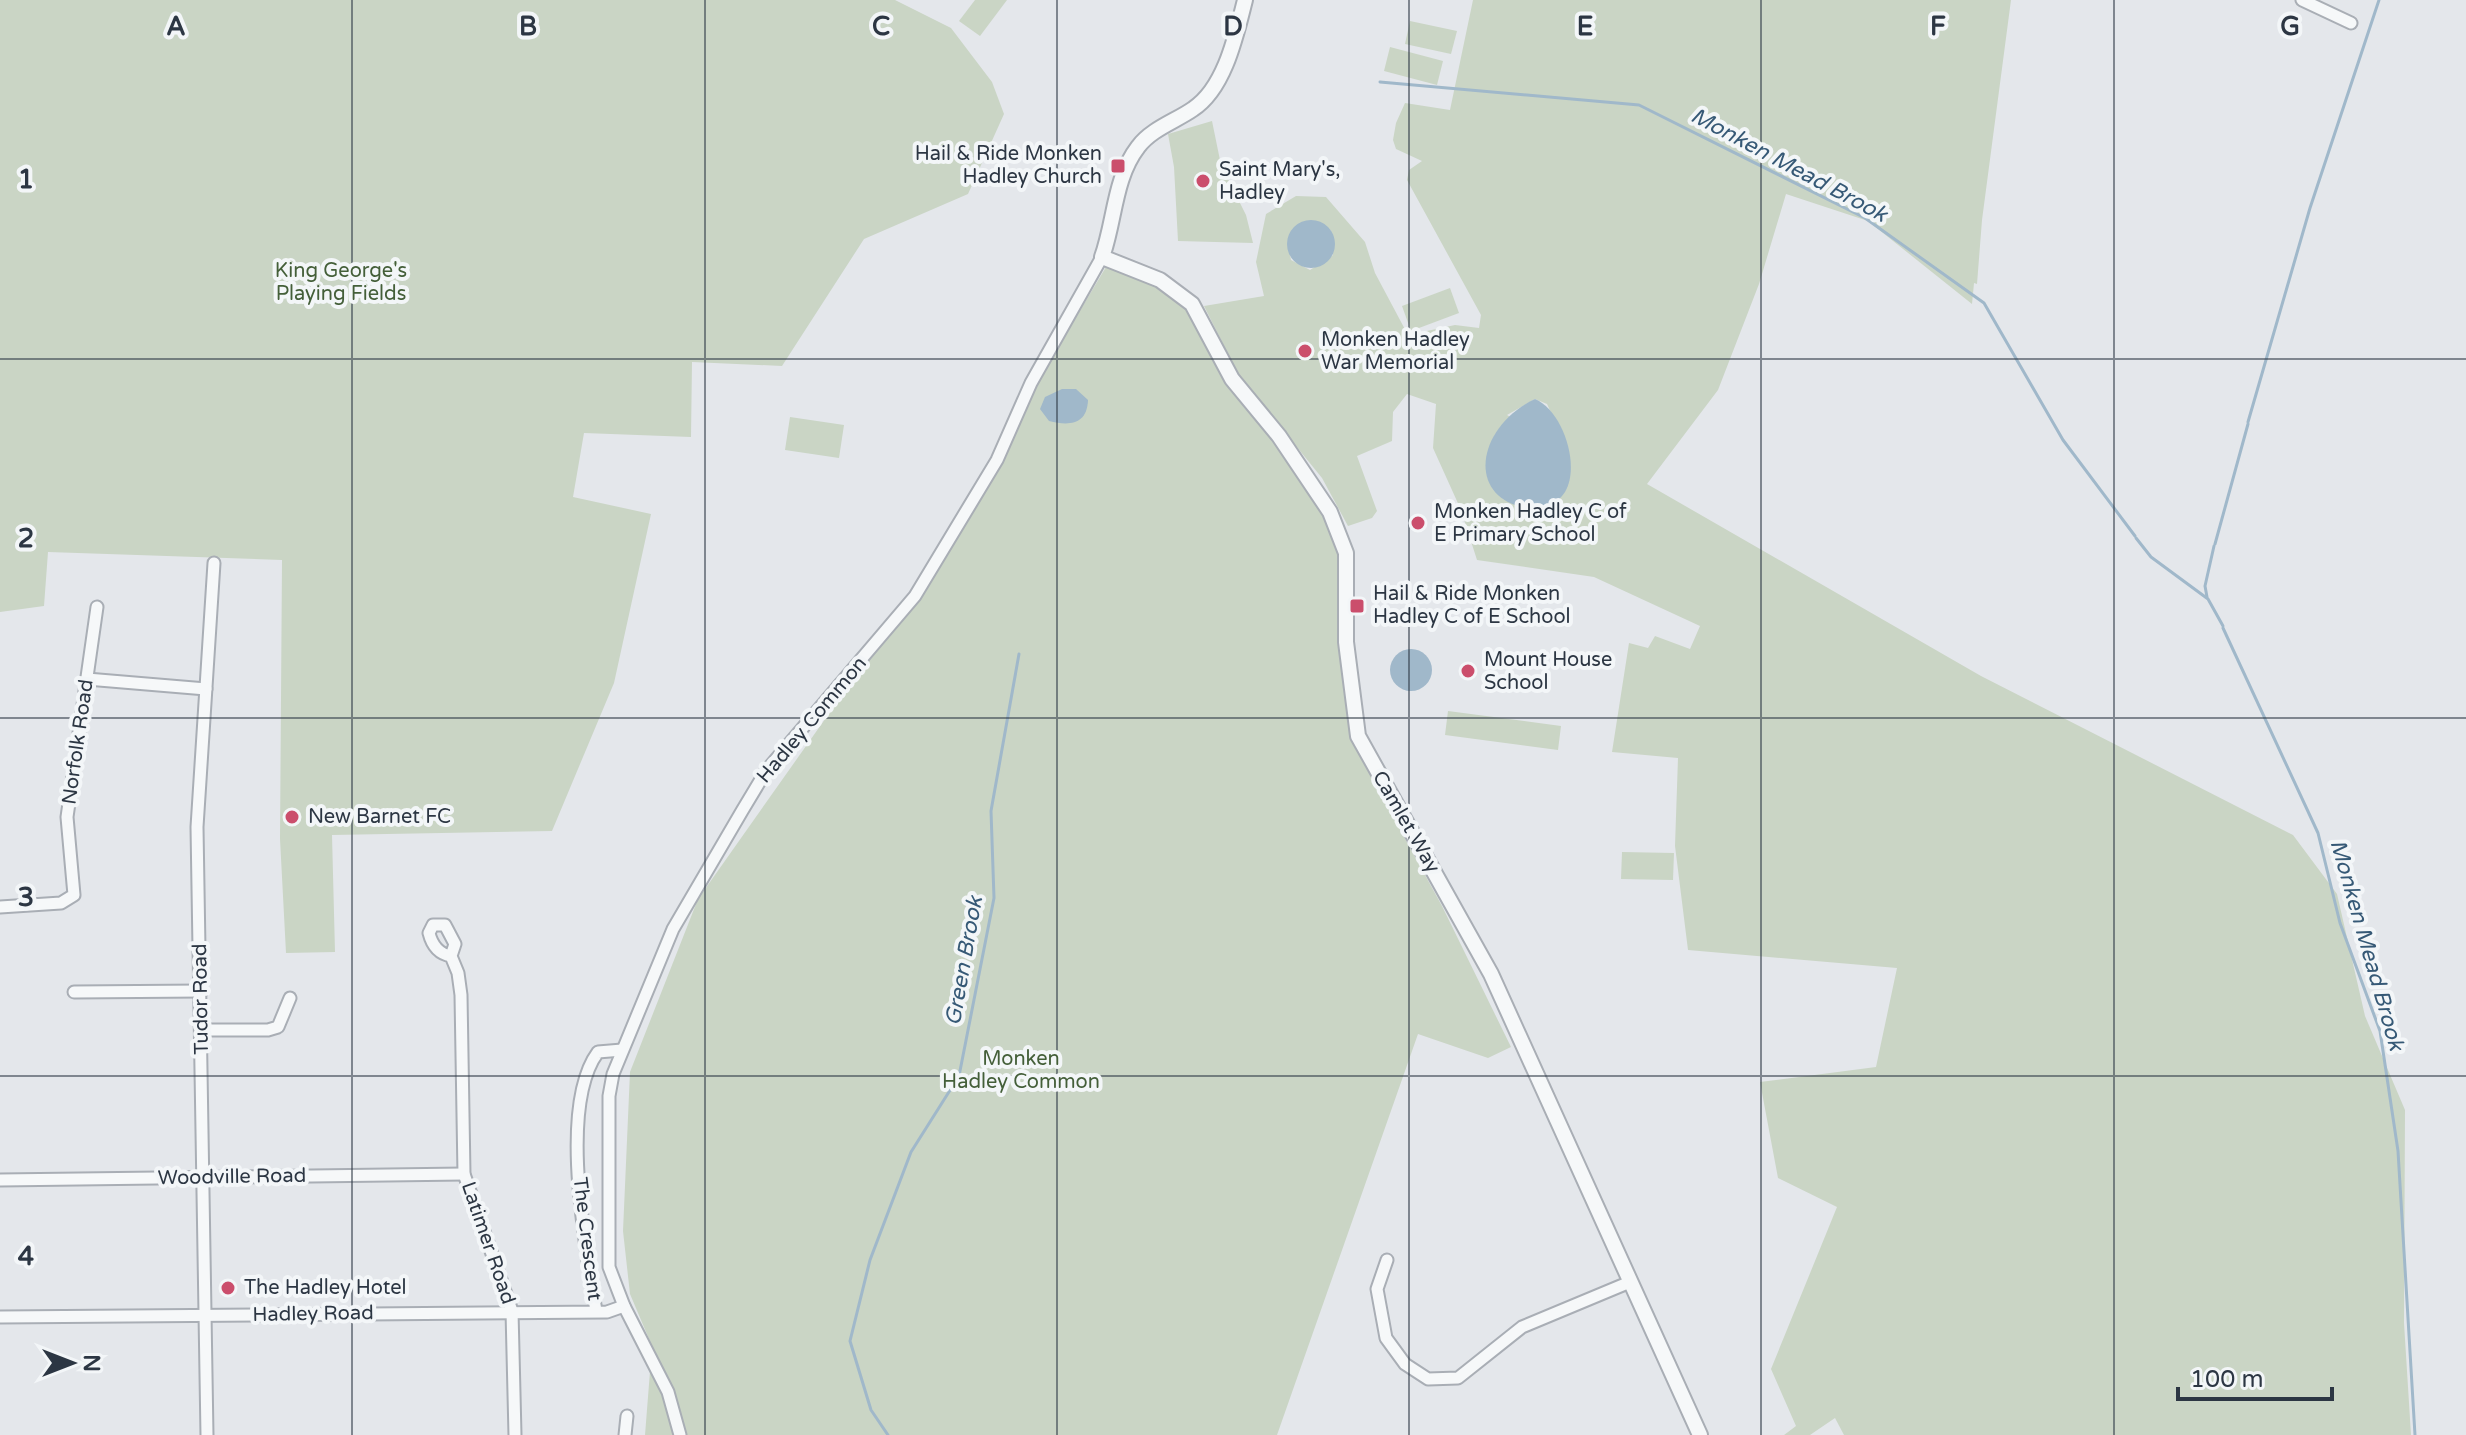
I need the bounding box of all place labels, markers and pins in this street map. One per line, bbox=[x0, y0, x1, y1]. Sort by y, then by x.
place label: Hail & Ride Monken Hadley Church bbox=[915, 142, 1102, 189]
marker: Hail & Ride Monken Hadley Church bbox=[1109, 157, 1127, 175]
place label: Saint Mary's, Hadley bbox=[1219, 158, 1341, 205]
marker: Saint Mary's, Hadley bbox=[1194, 172, 1212, 190]
place label: Monken Hadley War Memorial bbox=[1321, 328, 1470, 375]
marker: Monken Hadley War Memorial bbox=[1296, 342, 1314, 360]
place label: Monken Hadley C of E Primary School bbox=[1434, 500, 1627, 547]
marker: Monken Hadley C of E Primary School bbox=[1409, 514, 1427, 532]
place label: Hail & Ride Monken Hadley C of E School bbox=[1373, 582, 1571, 629]
marker: Hail & Ride Monken Hadley C of E School bbox=[1348, 597, 1366, 615]
place label: Mount House School bbox=[1484, 648, 1612, 695]
marker: Mount House School bbox=[1459, 662, 1477, 680]
place label: New Barnet FC bbox=[308, 805, 451, 829]
marker: New Barnet FC bbox=[283, 808, 301, 826]
place label: The Hadley Hotel bbox=[244, 1276, 407, 1300]
marker: The Hadley Hotel bbox=[219, 1279, 237, 1297]

